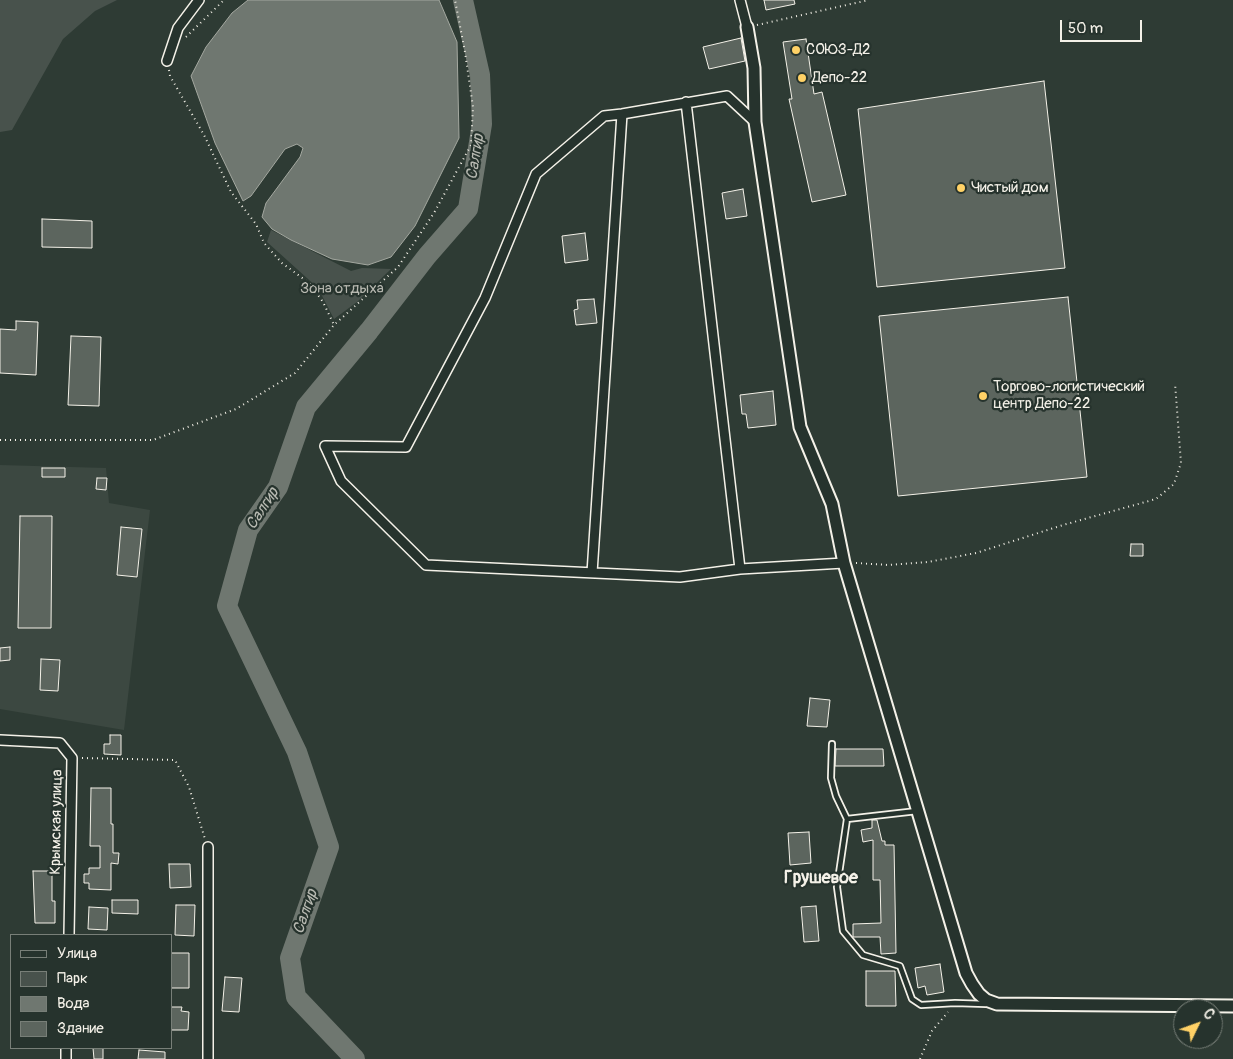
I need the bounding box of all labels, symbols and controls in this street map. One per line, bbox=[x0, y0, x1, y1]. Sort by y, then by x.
scale bar bbox=[1063, 10, 1146, 42]
text: 50 m bbox=[1068, 19, 1103, 38]
place label: СОЮЗ-Д2 bbox=[806, 41, 870, 59]
marker: СОЮЗ-Д2 bbox=[790, 44, 802, 56]
place label: Депо-22 bbox=[812, 69, 867, 87]
marker: Депо-22 bbox=[796, 72, 808, 84]
water label: Салгир bbox=[463, 133, 489, 181]
place label: Чистый дом bbox=[971, 179, 1049, 197]
marker: Чистый дом bbox=[955, 182, 967, 194]
park label: Зона отдыха bbox=[300, 280, 384, 298]
place label: Торгово-логистический центр Депо-22 bbox=[993, 378, 1145, 413]
marker: Торгово-логистический центр Депо-22 bbox=[977, 390, 989, 402]
water label: Салгир bbox=[242, 485, 284, 533]
street label: Крымская улица bbox=[47, 769, 67, 875]
district label: Грушевое bbox=[784, 867, 858, 889]
water label: Салгир bbox=[289, 887, 323, 937]
legend bbox=[10, 934, 172, 1049]
text: Улица bbox=[57, 944, 97, 963]
text: Парк bbox=[57, 969, 88, 988]
text: Вода bbox=[57, 994, 90, 1013]
north arrow bbox=[1173, 999, 1223, 1049]
text: С bbox=[1200, 1005, 1218, 1023]
text: Здание bbox=[57, 1019, 104, 1038]

